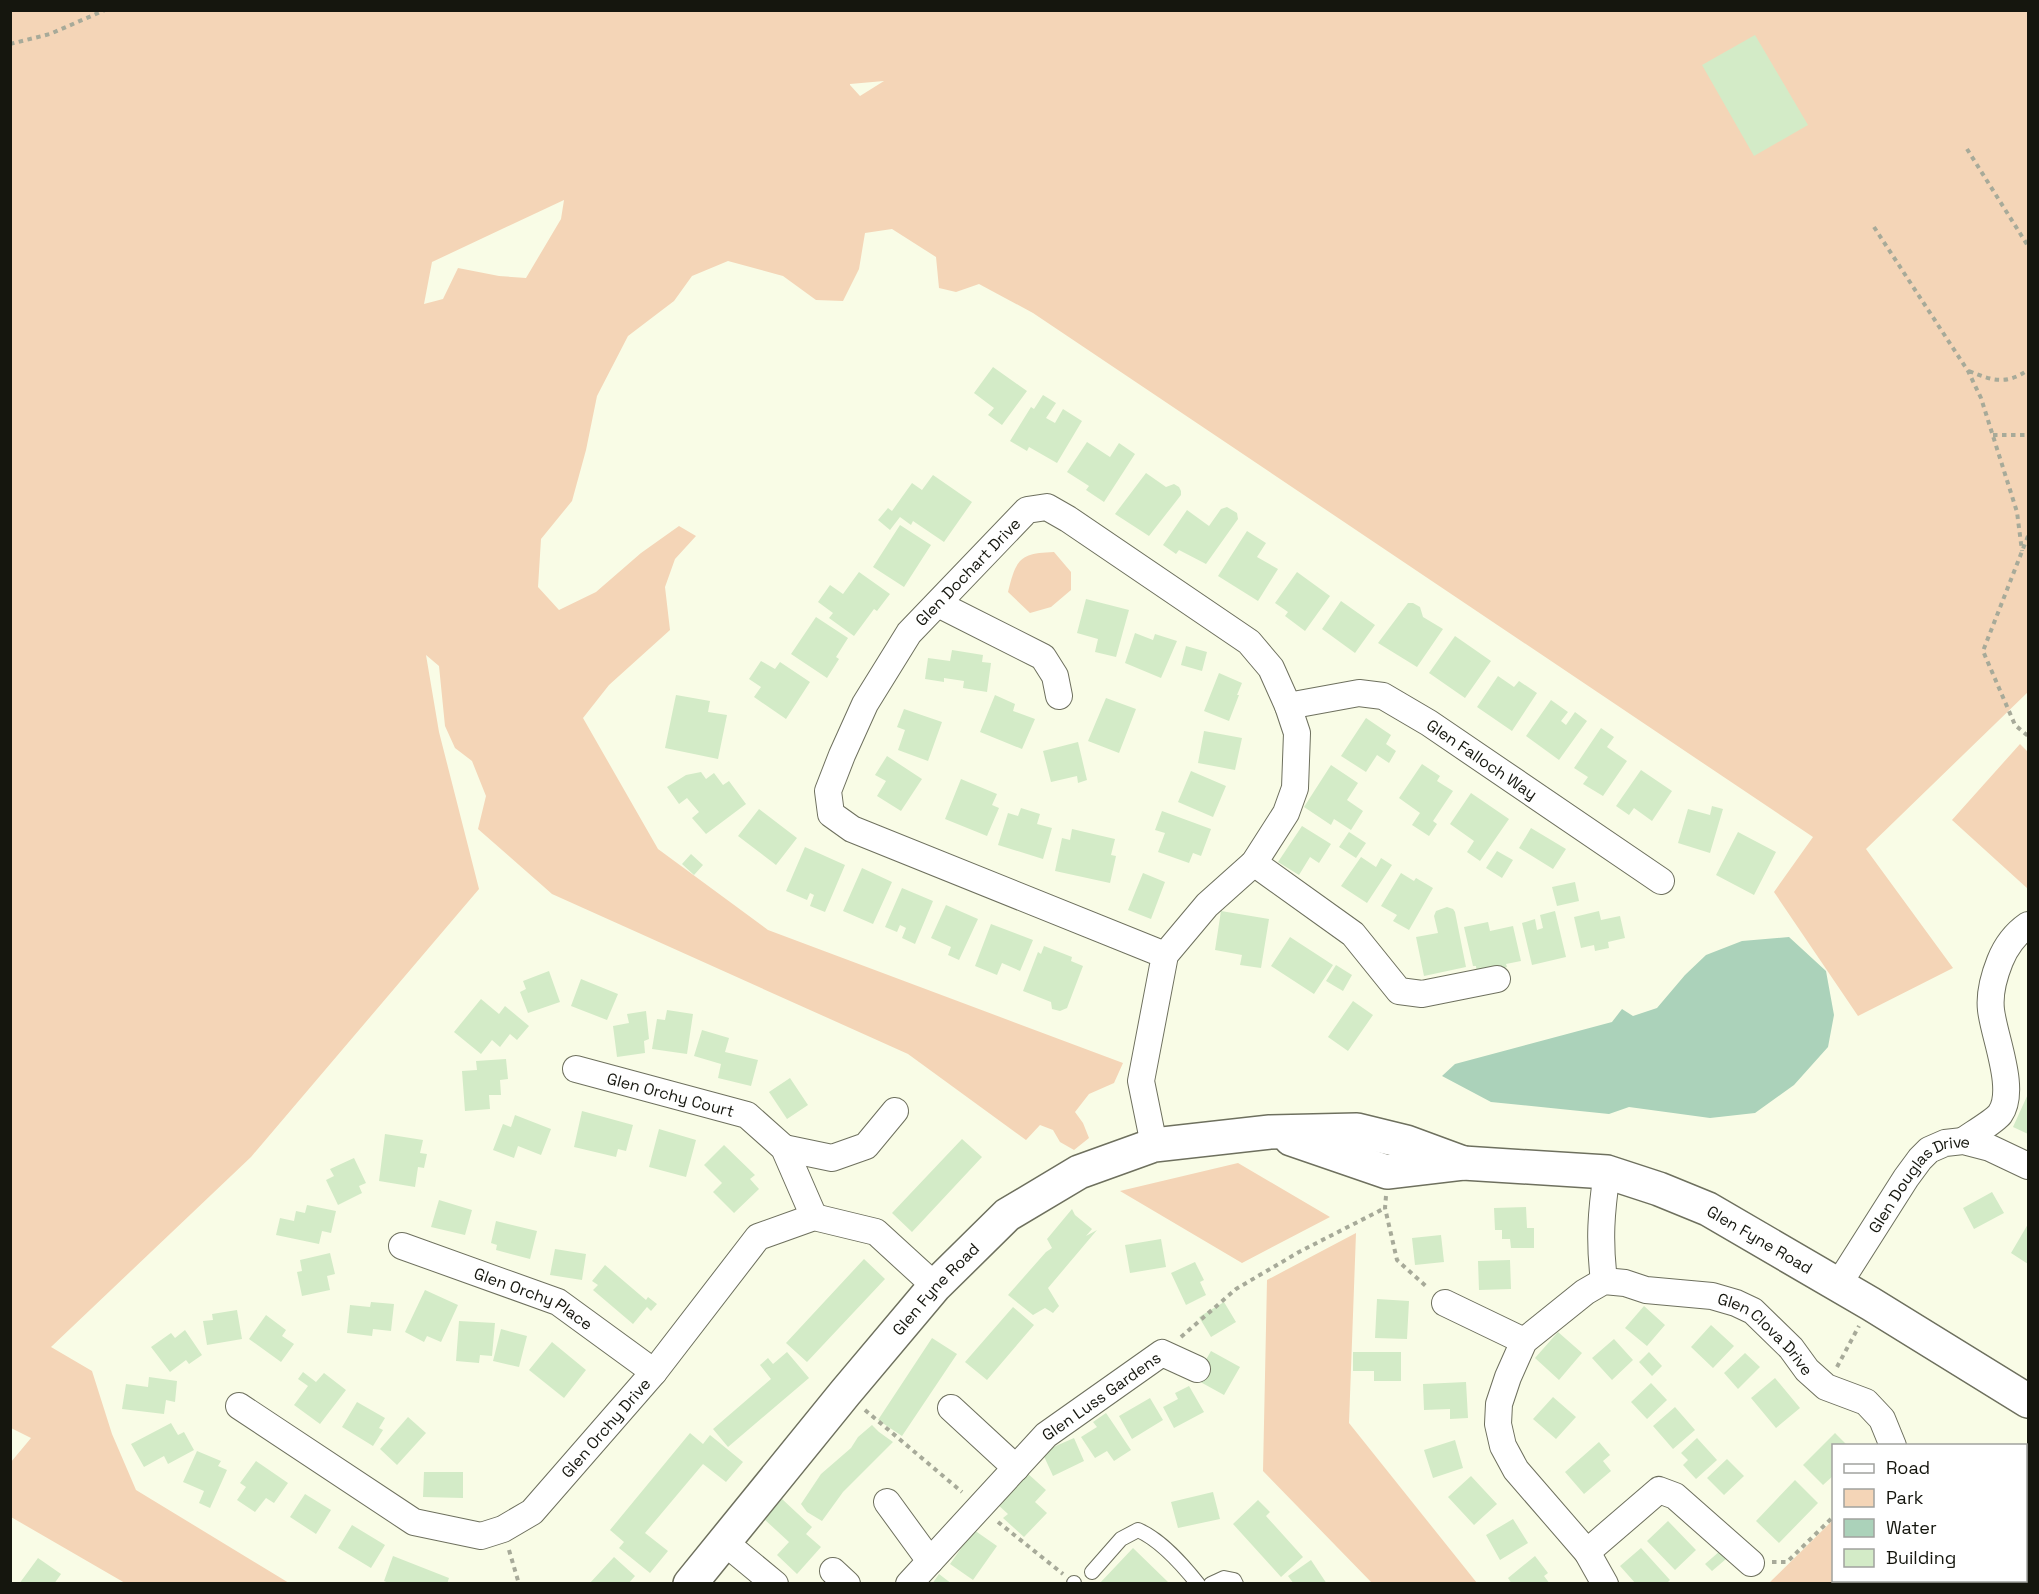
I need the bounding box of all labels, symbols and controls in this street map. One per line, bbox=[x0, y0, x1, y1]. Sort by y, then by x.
street label: Glen Dochart Drive bbox=[911, 513, 1025, 631]
street label: Glen Falloch Way bbox=[1423, 714, 1542, 804]
street label: Glen Orchy Court bbox=[605, 1067, 737, 1122]
street label: Glen Douglas Drive bbox=[1863, 1130, 1973, 1237]
street label: Glen Fyne Road bbox=[1703, 1200, 1817, 1278]
street label: Glen Fyne Road bbox=[887, 1238, 983, 1340]
street label: Glen Orchy Place bbox=[471, 1262, 597, 1335]
street label: Glen Clova Drive bbox=[1715, 1288, 1818, 1380]
street label: Glen Luss Gardens bbox=[1038, 1347, 1165, 1445]
street label: Glen Orchy Drive bbox=[556, 1373, 655, 1482]
legend bbox=[1832, 1444, 2027, 1582]
text: Road bbox=[1886, 1456, 1930, 1479]
text: Park bbox=[1886, 1486, 1924, 1509]
text: Water bbox=[1886, 1516, 1937, 1539]
text: Building bbox=[1886, 1546, 1956, 1569]

